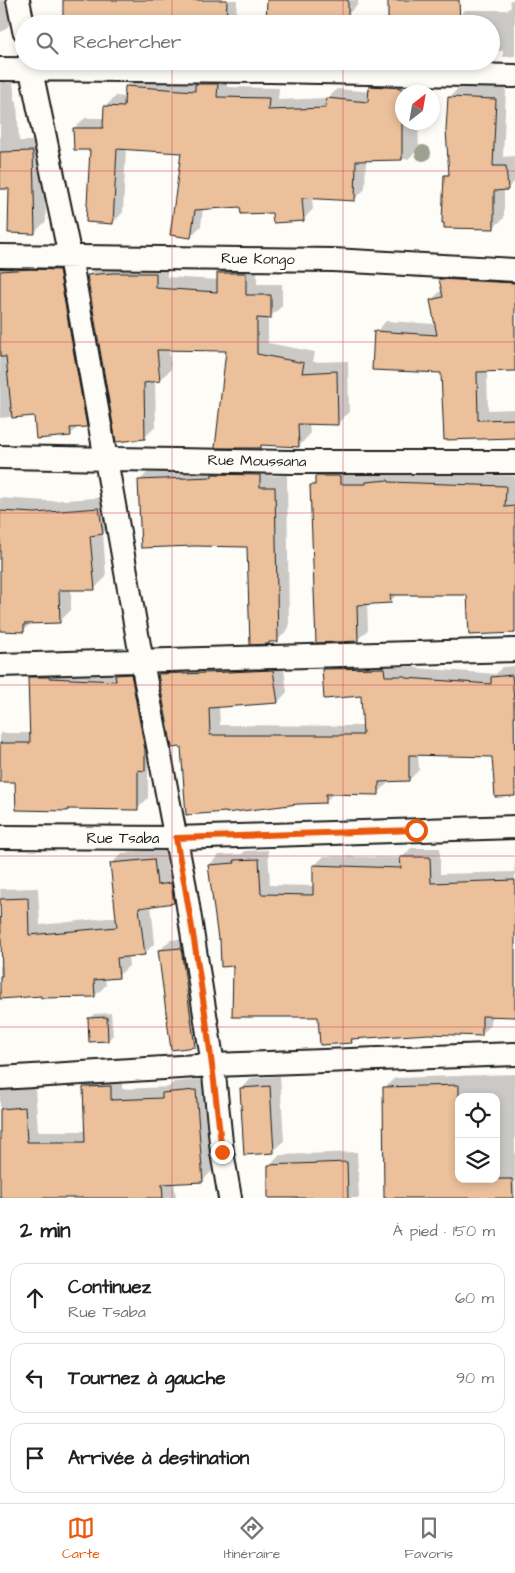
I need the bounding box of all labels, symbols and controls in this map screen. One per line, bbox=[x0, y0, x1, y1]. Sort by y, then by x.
search box bbox=[15, 15, 500, 70]
icon: search bbox=[33, 29, 61, 57]
text: Rechercher bbox=[73, 29, 181, 56]
north arrow bbox=[395, 85, 440, 130]
street label: Rue Kongo bbox=[221, 248, 296, 271]
street label: Rue Moussana bbox=[207, 450, 307, 472]
route start bbox=[405, 819, 428, 842]
street label: Rue Tsaba bbox=[87, 828, 160, 849]
map controls bbox=[455, 1093, 500, 1183]
button: locate bbox=[455, 1093, 500, 1138]
button: layers bbox=[455, 1138, 500, 1183]
route end bbox=[211, 1141, 234, 1164]
text: 2 min bbox=[20, 1216, 70, 1245]
text: À pied · 150 m bbox=[393, 1220, 495, 1242]
text: Continuez bbox=[68, 1274, 151, 1301]
icon: ahead bbox=[21, 1284, 49, 1312]
text: 60 m bbox=[455, 1287, 494, 1309]
text: Rue Tsaba bbox=[68, 1301, 146, 1323]
icon: left bbox=[21, 1364, 49, 1392]
text: Tournez à gauche bbox=[68, 1365, 226, 1392]
text: 90 m bbox=[456, 1367, 494, 1389]
icon: arrive bbox=[21, 1444, 49, 1472]
text: Arrivée à destination bbox=[68, 1445, 249, 1472]
tab: Carte bbox=[62, 1514, 100, 1564]
tab: Itinéraire bbox=[224, 1514, 280, 1564]
tab: Favoris bbox=[404, 1514, 453, 1564]

